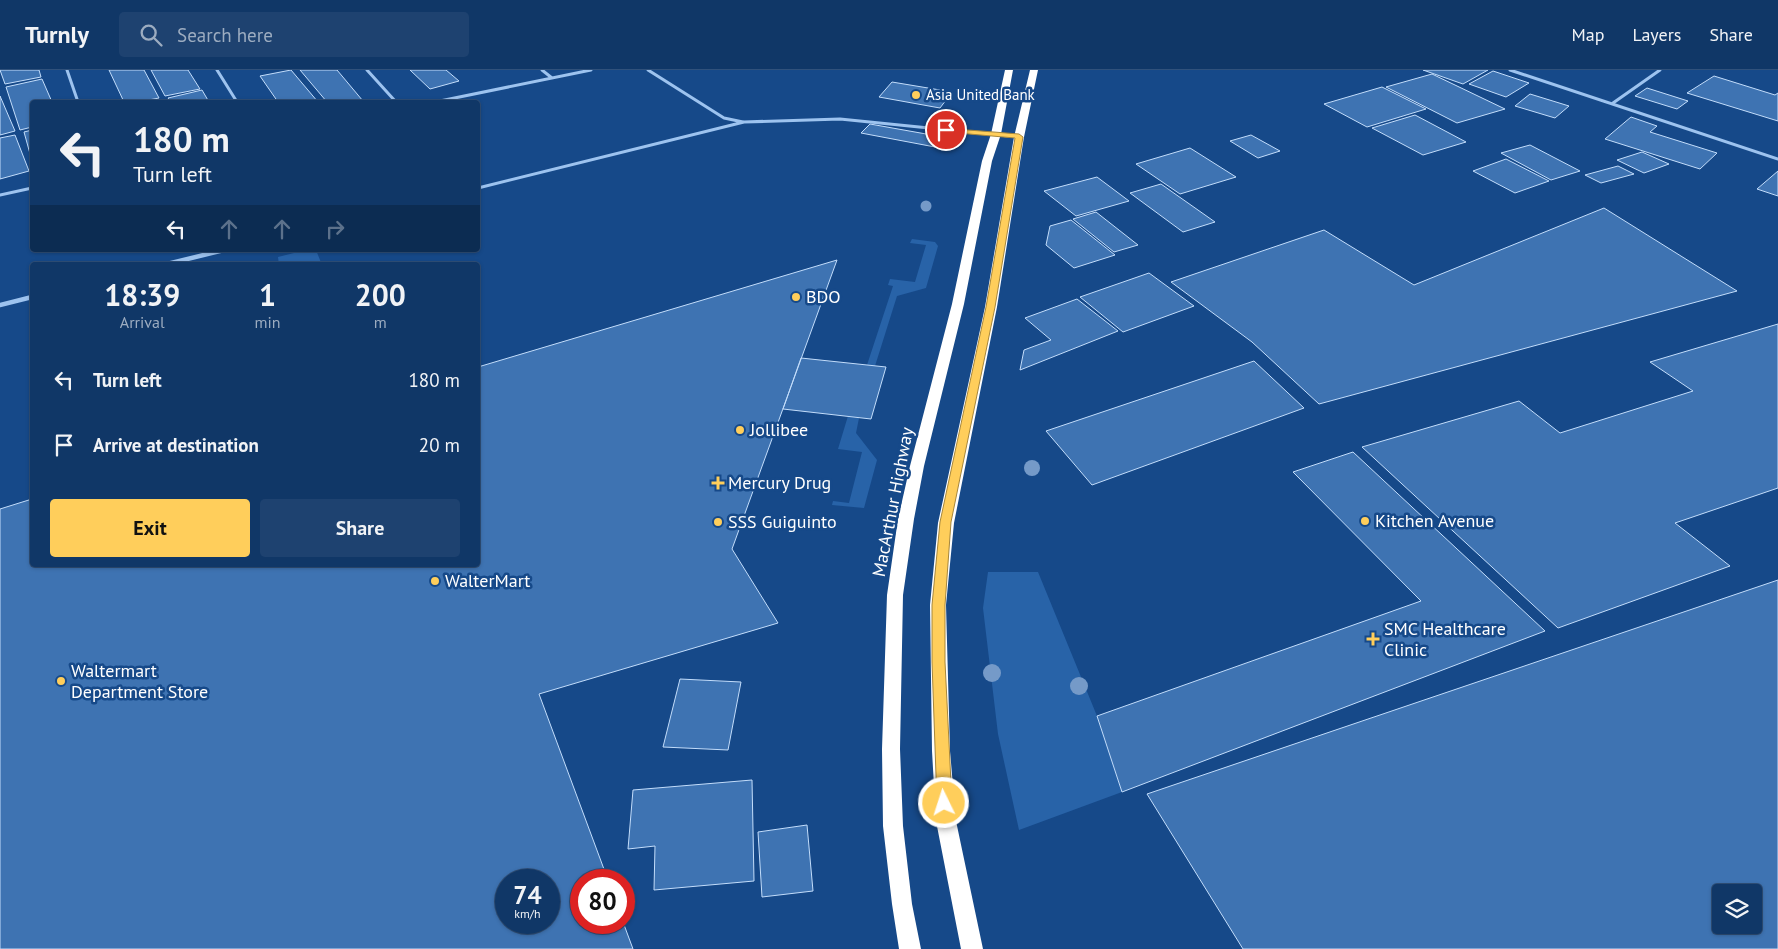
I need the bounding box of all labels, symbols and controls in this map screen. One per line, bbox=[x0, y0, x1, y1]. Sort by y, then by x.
search box bbox=[119, 12, 469, 57]
text: Turnly bbox=[25, 19, 89, 50]
icon: search bbox=[137, 21, 165, 49]
text: Search here bbox=[177, 23, 273, 47]
text: Map bbox=[1572, 23, 1604, 46]
text: Layers bbox=[1632, 23, 1681, 46]
text: Share bbox=[1709, 23, 1753, 46]
place label: Asia United Bank bbox=[926, 85, 1036, 104]
marker: Asia United Bank bbox=[910, 89, 922, 101]
pin bbox=[925, 109, 967, 151]
text: 180 m bbox=[133, 116, 230, 162]
icon: arrive bbox=[932, 116, 960, 144]
icon: left bbox=[50, 120, 115, 185]
text: Turn left bbox=[133, 160, 212, 188]
icon: left bbox=[162, 215, 190, 243]
icon: ahead bbox=[215, 215, 243, 243]
icon: ahead bbox=[268, 215, 296, 243]
icon: right bbox=[321, 215, 349, 243]
text: 18:39 bbox=[104, 275, 180, 314]
text: 1 bbox=[259, 275, 276, 314]
text: 200 bbox=[355, 275, 406, 314]
place label: BDO bbox=[806, 285, 841, 308]
marker: BDO bbox=[790, 291, 802, 303]
text: Arrival bbox=[120, 312, 165, 332]
text: min bbox=[255, 312, 281, 332]
text: m bbox=[374, 312, 387, 332]
icon: left bbox=[50, 366, 78, 394]
text: Turn left bbox=[93, 368, 162, 392]
text: 180 m bbox=[408, 368, 460, 392]
place label: Jollibee bbox=[749, 418, 808, 441]
marker: Jollibee bbox=[734, 424, 746, 436]
street label: MacArthur Highway bbox=[867, 424, 918, 579]
icon: arrive bbox=[50, 431, 78, 459]
text: Arrive at destination bbox=[93, 433, 259, 457]
text: 20 m bbox=[419, 433, 460, 457]
place label: Mercury Drug bbox=[728, 471, 831, 494]
marker: Mercury Drug bbox=[712, 477, 724, 489]
button: Exit bbox=[50, 499, 250, 557]
button: Share bbox=[260, 499, 460, 557]
place label: Kitchen Avenue bbox=[1375, 509, 1494, 532]
place label: SSS Guiguinto bbox=[728, 510, 837, 533]
marker: Kitchen Avenue bbox=[1359, 515, 1371, 527]
marker: SSS Guiguinto bbox=[712, 516, 724, 528]
place label: WalterMart bbox=[445, 569, 530, 592]
marker: WalterMart bbox=[429, 575, 441, 587]
place label: SMC Healthcare Clinic bbox=[1384, 617, 1506, 661]
marker: SMC Healthcare Clinic bbox=[1366, 632, 1380, 646]
place label: Waltermart Department Store bbox=[71, 659, 208, 703]
marker: Waltermart Department Store bbox=[55, 675, 67, 687]
position arrow bbox=[917, 776, 969, 828]
speed limit sign: 80 bbox=[570, 869, 635, 934]
text: 74 bbox=[513, 879, 542, 911]
map controls bbox=[1712, 884, 1762, 934]
button: layers bbox=[1712, 884, 1762, 934]
text: km/h bbox=[514, 906, 541, 921]

